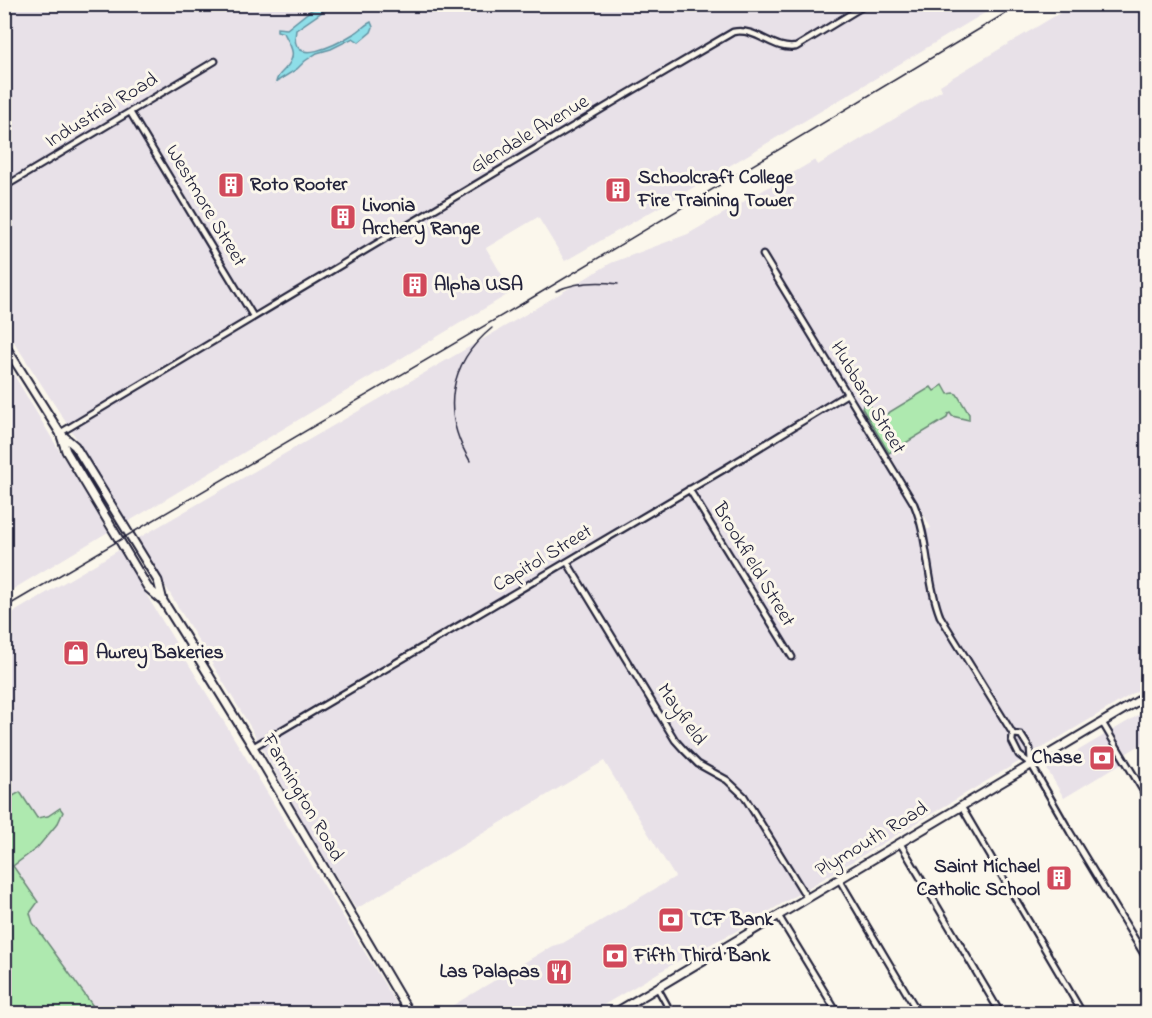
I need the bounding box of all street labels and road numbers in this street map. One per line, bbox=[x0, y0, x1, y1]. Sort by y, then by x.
street label: Industrial Road bbox=[40, 66, 164, 156]
street label: Glendale Avenue bbox=[465, 88, 595, 182]
street label: Westmore Street bbox=[157, 139, 253, 273]
street label: Hubbard Street bbox=[822, 336, 912, 460]
street label: Brookfield Street bbox=[704, 496, 802, 633]
street label: Capitol Street bbox=[488, 518, 599, 600]
street label: Mayfield bbox=[649, 678, 713, 752]
street label: Farmington Road bbox=[252, 728, 350, 868]
street label: Plymouth Road bbox=[810, 795, 934, 885]

